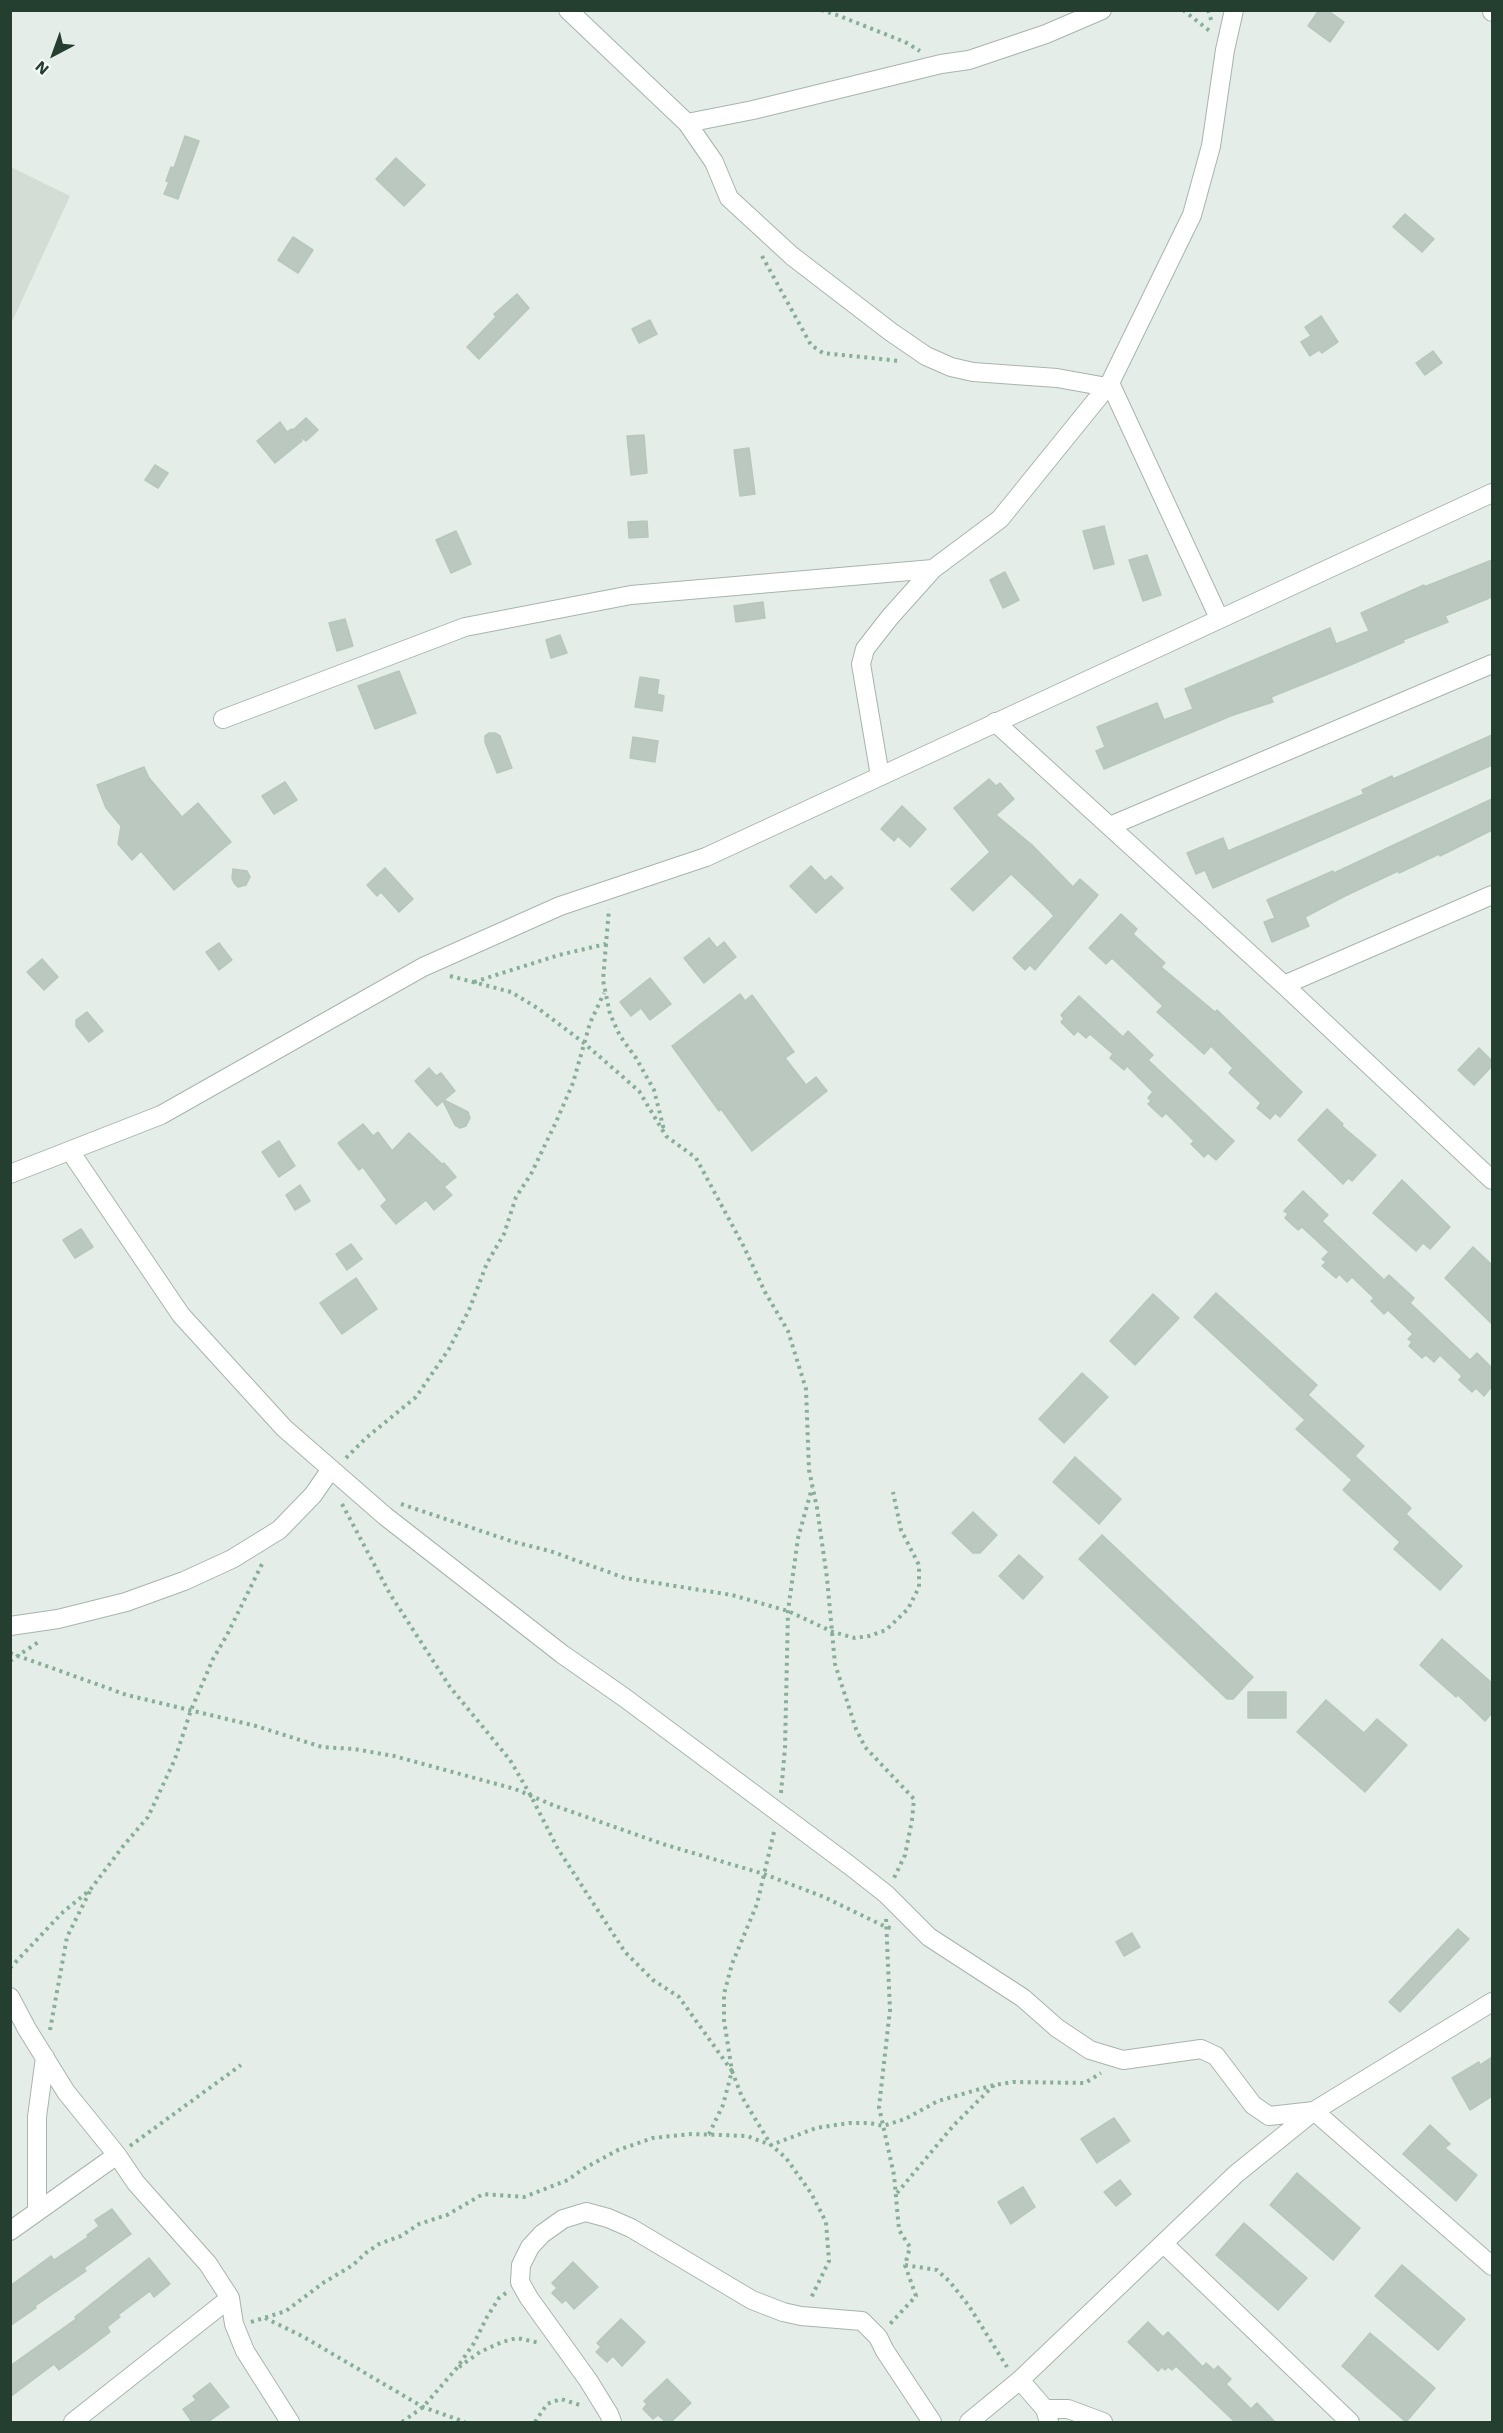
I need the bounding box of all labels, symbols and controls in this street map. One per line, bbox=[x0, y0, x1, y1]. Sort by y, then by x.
north arrow bbox=[24, 24, 84, 84]
text: N bbox=[31, 57, 53, 79]

